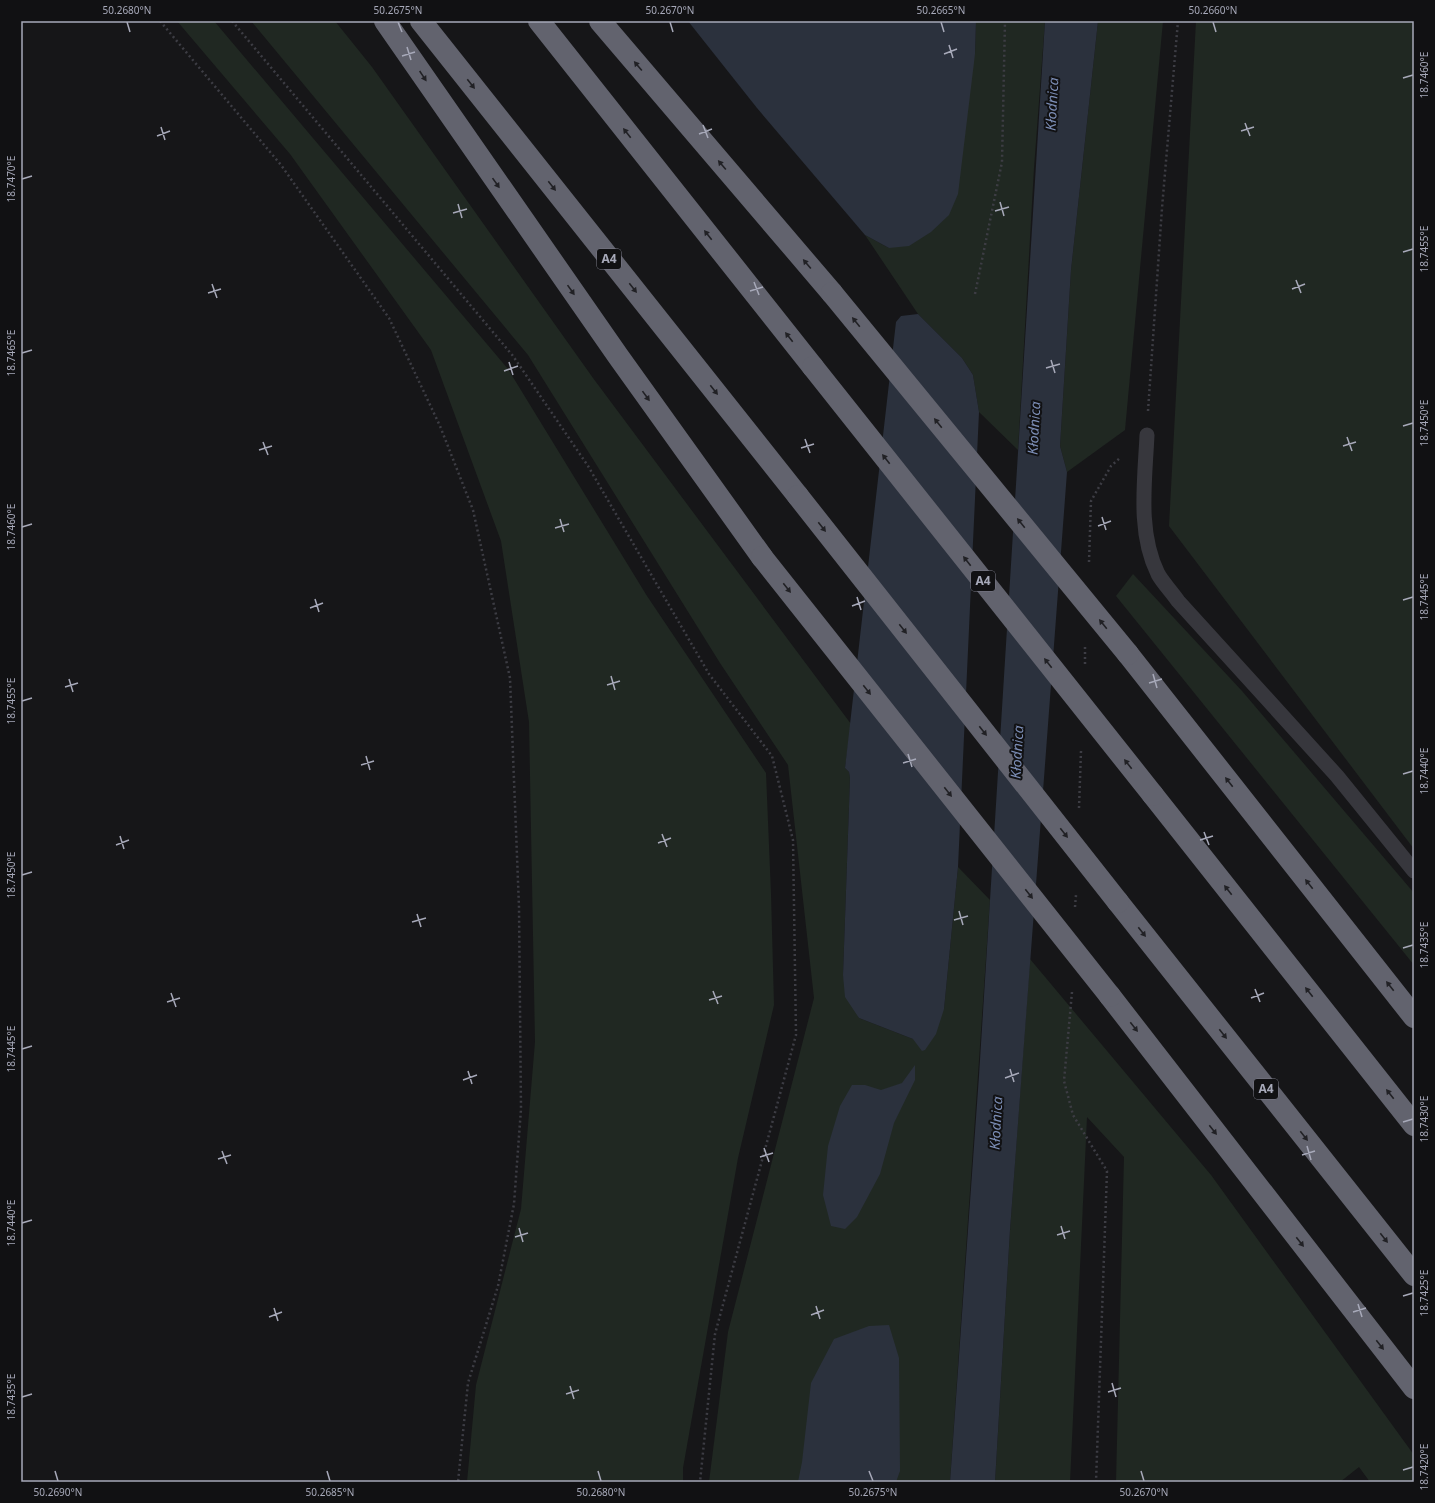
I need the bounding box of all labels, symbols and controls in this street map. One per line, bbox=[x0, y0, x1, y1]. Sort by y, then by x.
text: 50.2680°N bbox=[103, 3, 151, 17]
text: 50.2675°N bbox=[374, 3, 422, 17]
text: 50.2670°N bbox=[646, 3, 694, 17]
text: 50.2665°N bbox=[917, 3, 965, 17]
text: 50.2660°N bbox=[1189, 3, 1237, 17]
text: 18.7460°E bbox=[1417, 52, 1431, 98]
one-way arrow bbox=[634, 60, 643, 71]
one-way arrow bbox=[419, 71, 427, 81]
water label: Kłodnica bbox=[1041, 77, 1062, 131]
one-way arrow bbox=[467, 79, 476, 90]
one-way arrow bbox=[623, 127, 632, 138]
text: 18.7470°E bbox=[4, 156, 18, 202]
one-way arrow bbox=[718, 159, 727, 170]
one-way arrow bbox=[492, 178, 500, 189]
one-way arrow bbox=[548, 181, 556, 192]
text: 18.7455°E bbox=[1417, 226, 1431, 272]
one-way arrow bbox=[704, 229, 712, 240]
road number: A4 bbox=[597, 249, 621, 269]
one-way arrow bbox=[802, 258, 811, 269]
one-way arrow bbox=[628, 283, 637, 294]
one-way arrow bbox=[567, 284, 575, 295]
one-way arrow bbox=[851, 317, 860, 328]
text: 18.7465°E bbox=[4, 330, 18, 376]
one-way arrow bbox=[784, 331, 793, 342]
one-way arrow bbox=[709, 385, 718, 395]
one-way arrow bbox=[642, 390, 650, 401]
text: 18.7450°E bbox=[1417, 400, 1431, 446]
water label: Kłodnica bbox=[1023, 401, 1044, 455]
one-way arrow bbox=[934, 417, 943, 428]
one-way arrow bbox=[881, 454, 890, 464]
text: 18.7460°E bbox=[4, 504, 18, 550]
one-way arrow bbox=[1016, 518, 1025, 529]
one-way arrow bbox=[818, 521, 826, 532]
one-way arrow bbox=[962, 555, 971, 566]
road number: A4 bbox=[971, 571, 995, 591]
text: 18.7445°E bbox=[1417, 574, 1431, 620]
one-way arrow bbox=[782, 583, 791, 593]
one-way arrow bbox=[1099, 618, 1108, 629]
one-way arrow bbox=[898, 623, 907, 634]
one-way arrow bbox=[1043, 657, 1052, 668]
text: 18.7455°E bbox=[4, 678, 18, 724]
one-way arrow bbox=[863, 684, 872, 695]
one-way arrow bbox=[979, 725, 987, 736]
water label: Kłodnica bbox=[1006, 725, 1027, 779]
text: 18.7440°E bbox=[1417, 748, 1431, 794]
one-way arrow bbox=[1124, 759, 1133, 770]
one-way arrow bbox=[1225, 776, 1233, 787]
one-way arrow bbox=[944, 786, 952, 797]
one-way arrow bbox=[1059, 827, 1068, 838]
text: 18.7450°E bbox=[4, 852, 18, 898]
one-way arrow bbox=[1305, 879, 1314, 890]
one-way arrow bbox=[1224, 885, 1233, 896]
one-way arrow bbox=[1024, 888, 1033, 899]
text: 18.7435°E bbox=[1417, 922, 1431, 968]
one-way arrow bbox=[1138, 927, 1147, 938]
one-way arrow bbox=[1386, 981, 1394, 992]
one-way arrow bbox=[1305, 987, 1313, 998]
one-way arrow bbox=[1130, 1022, 1138, 1033]
text: 18.7445°E bbox=[4, 1026, 18, 1072]
one-way arrow bbox=[1219, 1029, 1227, 1040]
road number: A4 bbox=[1254, 1079, 1278, 1099]
one-way arrow bbox=[1385, 1089, 1394, 1100]
water label: Kłodnica bbox=[985, 1096, 1006, 1150]
text: 18.7430°E bbox=[1417, 1096, 1431, 1142]
one-way arrow bbox=[1209, 1125, 1217, 1136]
one-way arrow bbox=[1299, 1131, 1308, 1142]
text: 18.7440°E bbox=[4, 1200, 18, 1246]
one-way arrow bbox=[1380, 1233, 1389, 1244]
one-way arrow bbox=[1295, 1237, 1304, 1248]
text: 18.7425°E bbox=[1417, 1270, 1431, 1316]
one-way arrow bbox=[1376, 1339, 1384, 1350]
text: 18.7435°E bbox=[4, 1374, 18, 1420]
text: 18.7420°E bbox=[1417, 1444, 1431, 1490]
text: 50.2690°N bbox=[34, 1485, 82, 1499]
text: 50.2685°N bbox=[306, 1485, 354, 1499]
text: 50.2680°N bbox=[577, 1485, 625, 1499]
text: 50.2675°N bbox=[849, 1485, 897, 1499]
text: 50.2670°N bbox=[1120, 1485, 1168, 1499]

